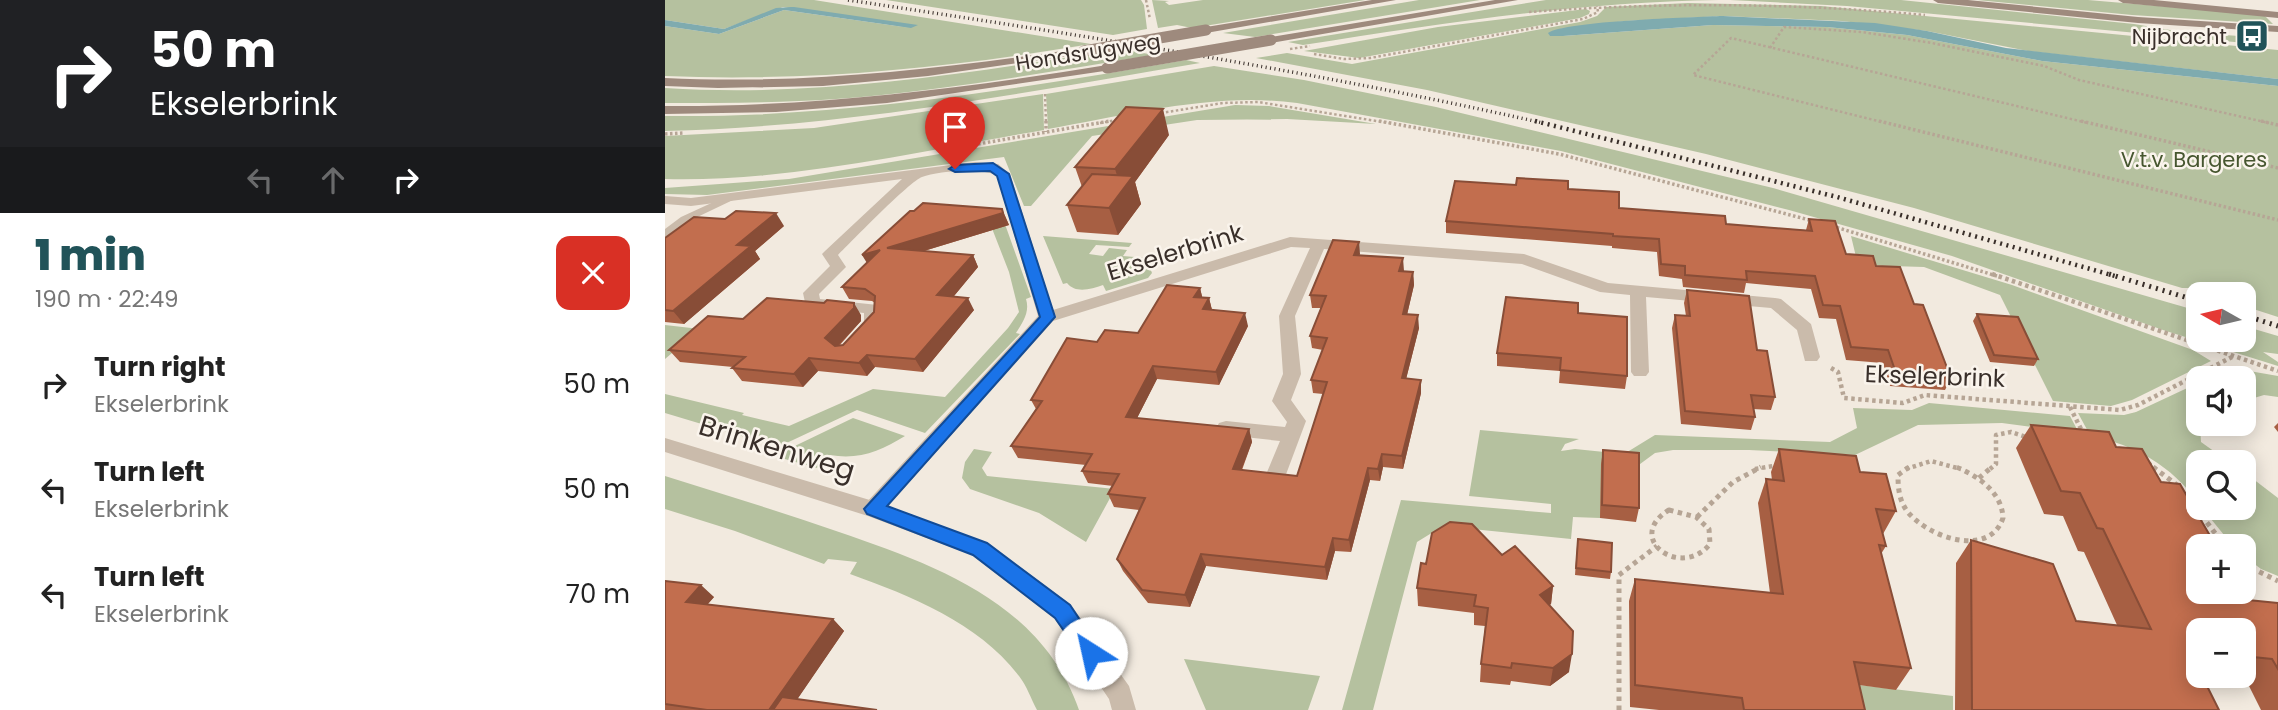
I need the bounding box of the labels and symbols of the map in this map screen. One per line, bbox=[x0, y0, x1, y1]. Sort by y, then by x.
bus stop icon: Nijbracht bbox=[2233, 17, 2271, 55]
place label: Nijbracht bbox=[2132, 22, 2227, 51]
street label: Hondsrugweg bbox=[1013, 26, 1163, 78]
pin bbox=[925, 97, 985, 169]
park label: V.t.v. Bargeres bbox=[2121, 145, 2267, 174]
street label: Ekselerbrink bbox=[1103, 215, 1248, 288]
north arrow bbox=[2186, 282, 2256, 352]
street label: Ekselerbrink bbox=[1864, 357, 2006, 395]
street label: Brinkenweg bbox=[694, 406, 860, 490]
position arrow bbox=[1054, 616, 1128, 690]

